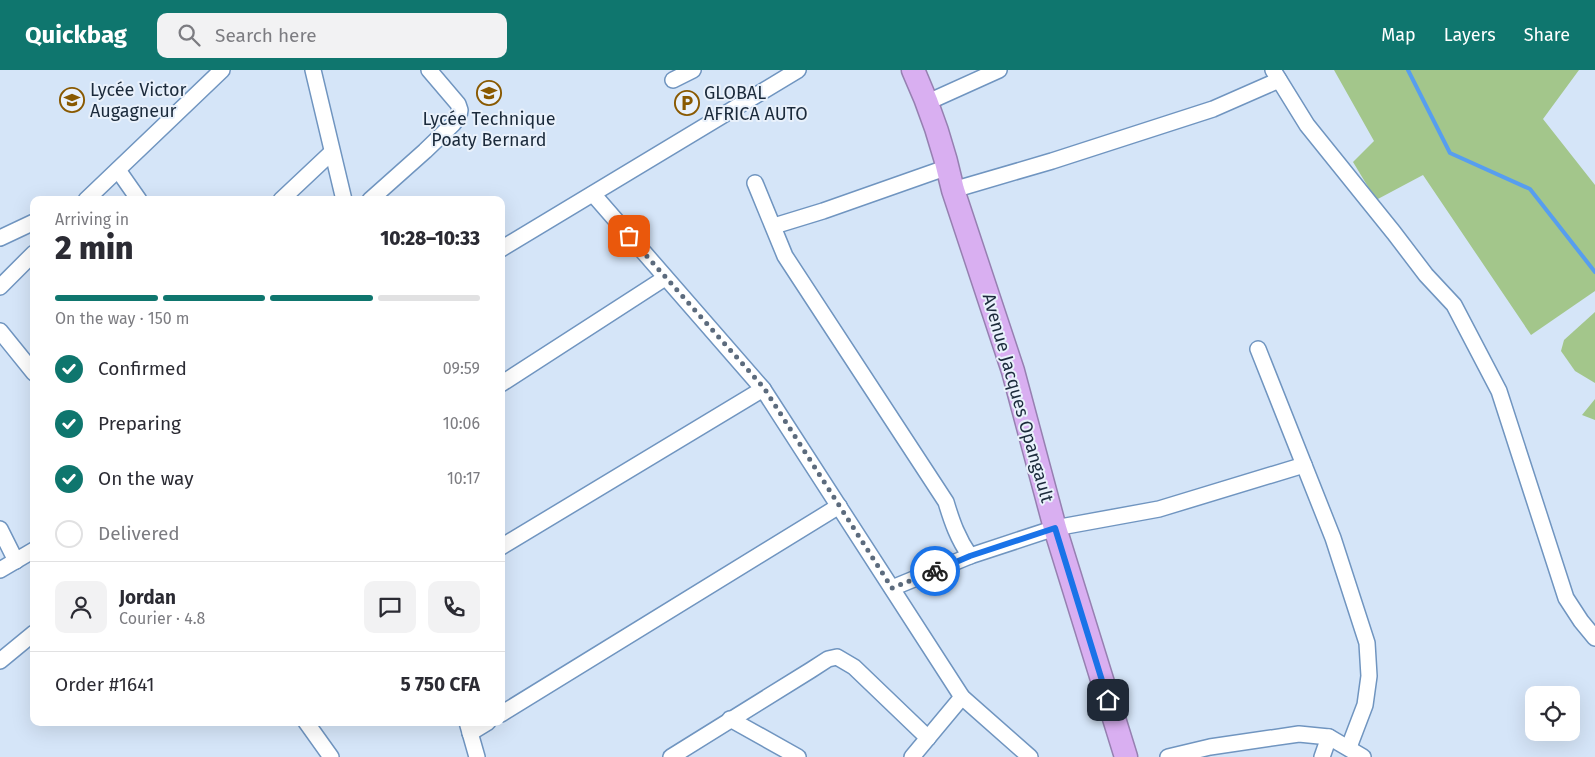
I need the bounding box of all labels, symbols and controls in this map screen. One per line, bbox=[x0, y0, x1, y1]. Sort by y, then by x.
search box bbox=[157, 13, 507, 58]
text: Quickbag bbox=[25, 21, 127, 49]
icon: search bbox=[175, 21, 203, 49]
text: Search here bbox=[215, 24, 317, 47]
text: Map bbox=[1381, 24, 1416, 46]
text: Layers bbox=[1444, 24, 1496, 46]
text: Share bbox=[1524, 24, 1570, 46]
place label: Lycée Victor Augagneur bbox=[90, 79, 187, 122]
school or university icon: Lycée Technique Poaty Bernard bbox=[476, 80, 502, 106]
place label: GLOBAL AFRICA AUTO bbox=[704, 82, 808, 125]
school or university icon: Lycée Victor Augagneur bbox=[59, 87, 85, 113]
parking icon: GLOBAL AFRICA AUTO bbox=[674, 90, 700, 116]
place label: Lycée Technique Poaty Bernard bbox=[422, 108, 556, 151]
text: Arriving in bbox=[55, 210, 129, 229]
pin bbox=[608, 215, 650, 257]
icon: bag bbox=[615, 222, 643, 250]
text: 10:28–10:33 bbox=[380, 227, 480, 250]
text: 2 min bbox=[55, 229, 133, 267]
street label: Avenue Jacques Opangault bbox=[978, 291, 1059, 506]
text: On the way · 150 m bbox=[55, 309, 190, 328]
icon: check bbox=[55, 355, 83, 383]
text: Confirmed bbox=[98, 357, 187, 380]
text: 09:59 bbox=[443, 359, 480, 378]
icon: check bbox=[55, 410, 83, 438]
text: Preparing bbox=[98, 412, 181, 435]
text: 10:06 bbox=[443, 414, 480, 433]
icon: check bbox=[55, 465, 83, 493]
text: On the way bbox=[98, 467, 194, 490]
text: 10:17 bbox=[447, 469, 480, 488]
text: Delivered bbox=[98, 522, 180, 545]
courier bbox=[910, 546, 960, 596]
icon: bike bbox=[921, 557, 949, 585]
button: person bbox=[55, 581, 107, 633]
button: chat bbox=[364, 581, 416, 633]
button: phone bbox=[428, 581, 480, 633]
text: Jordan bbox=[119, 586, 176, 609]
text: Courier · 4.8 bbox=[119, 609, 205, 628]
text: Order #1641 bbox=[55, 673, 154, 696]
text: 5 750 CFA bbox=[400, 673, 480, 696]
pin bbox=[1087, 679, 1129, 721]
icon: home bbox=[1094, 686, 1122, 714]
map controls bbox=[1525, 686, 1580, 741]
button: locate bbox=[1525, 686, 1580, 741]

